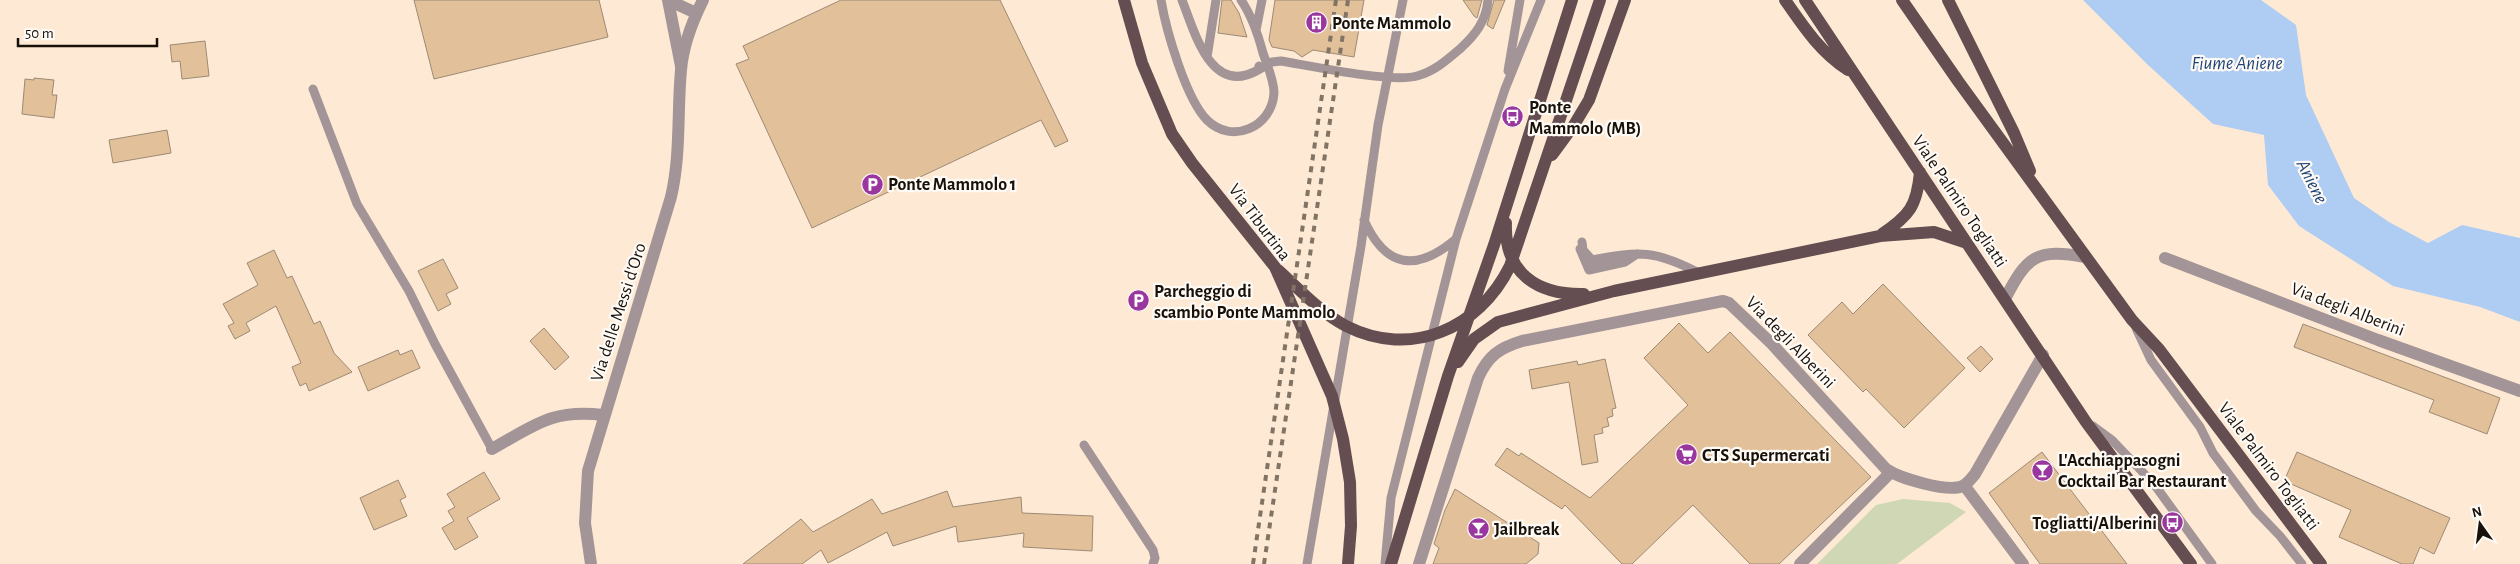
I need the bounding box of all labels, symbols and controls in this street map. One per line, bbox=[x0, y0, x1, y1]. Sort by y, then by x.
building icon: Ponte Mammolo bbox=[1304, 11, 1328, 35]
scale bar bbox=[18, 15, 156, 47]
place label: Ponte Mammolo bbox=[1332, 15, 1451, 33]
text: 50 m bbox=[25, 26, 54, 41]
water label: Fiume Aniene bbox=[2191, 54, 2283, 73]
place label: Ponte Mammolo (MB) bbox=[1529, 99, 1641, 138]
bus stop icon: Ponte Mammolo (MB) bbox=[1501, 105, 1525, 129]
street label: Viale Palmiro Togliatti bbox=[1908, 132, 2010, 271]
water label: Aniene bbox=[2292, 156, 2331, 207]
parking icon: Ponte Mammolo 1 bbox=[860, 172, 884, 196]
place label: Ponte Mammolo 1 bbox=[888, 176, 1016, 194]
street label: Via Tiburtina bbox=[1225, 181, 1294, 264]
street label: Via delle Messi d'Oro bbox=[588, 241, 650, 384]
street label: Via degli Alberini bbox=[2288, 280, 2407, 340]
place label: Parcheggio di scambio Ponte Mammolo bbox=[1154, 283, 1336, 322]
parking icon: Parcheggio di scambio Ponte Mammolo bbox=[1126, 289, 1150, 313]
street label: Via degli Alberini bbox=[1742, 293, 1838, 392]
street label: Viale Palmiro Togliatti bbox=[2214, 399, 2322, 534]
supermarket icon: CTS Supermercati bbox=[1674, 443, 1698, 467]
place label: CTS Supermercati bbox=[1702, 447, 1830, 465]
place label: L'Acchiappasogni Cocktail Bar Restaurant bbox=[2058, 452, 2226, 491]
bar icon: L'Acchiappasogni Cocktail Bar Restaurant bbox=[2030, 458, 2054, 482]
north arrow bbox=[2455, 499, 2505, 549]
text: N bbox=[2471, 504, 2484, 520]
bus stop icon: Togliatti/Alberini bbox=[2161, 511, 2185, 535]
place label: Togliatti/Alberini bbox=[2032, 515, 2157, 533]
bar icon: Jailbreak bbox=[1466, 517, 1490, 541]
place label: Jailbreak bbox=[1494, 521, 1560, 539]

